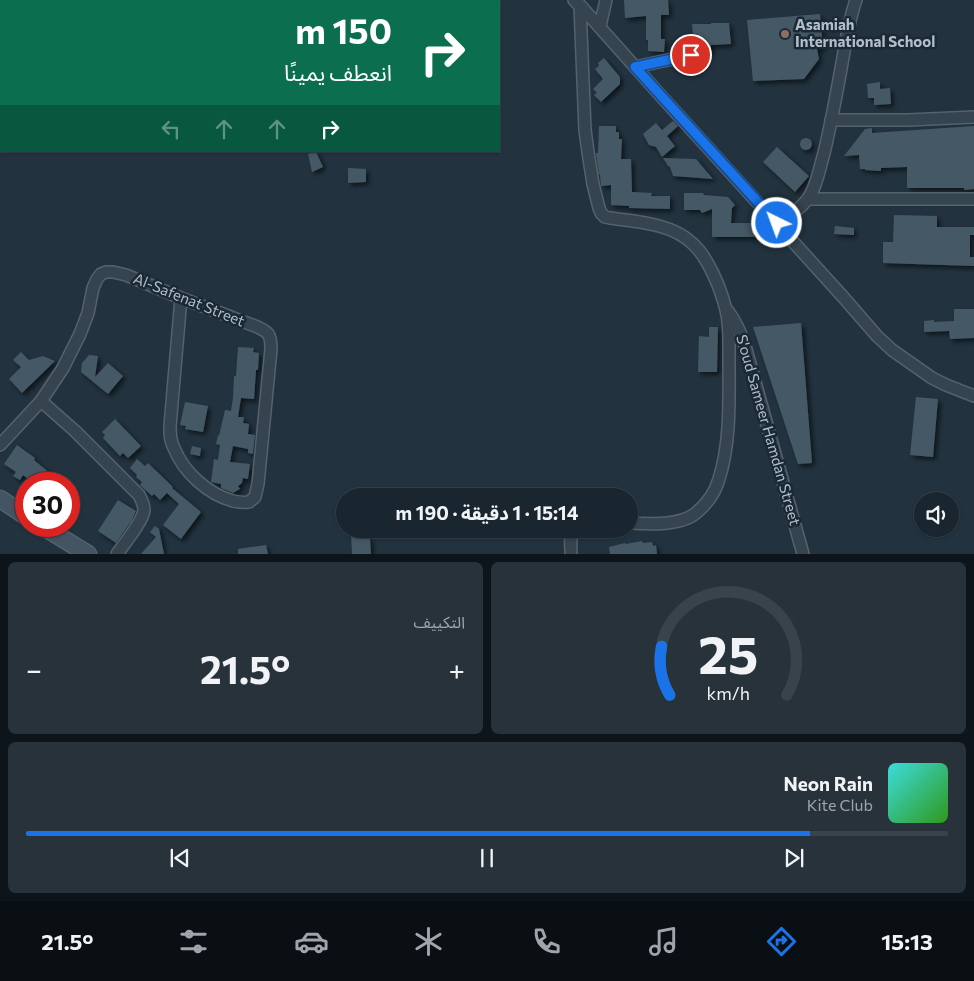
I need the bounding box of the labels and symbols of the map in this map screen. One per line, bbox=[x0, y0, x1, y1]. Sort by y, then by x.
place label: Asamiah International School bbox=[795, 15, 935, 50]
marker: Asamiah International School bbox=[779, 28, 791, 40]
pin bbox=[670, 34, 712, 76]
position arrow bbox=[750, 196, 802, 248]
street label: Al-Safenat Street bbox=[131, 269, 248, 330]
street label: S'oud Sameer Hamdan Street bbox=[733, 332, 805, 527]
speed limit sign: 30 bbox=[15, 472, 80, 537]

